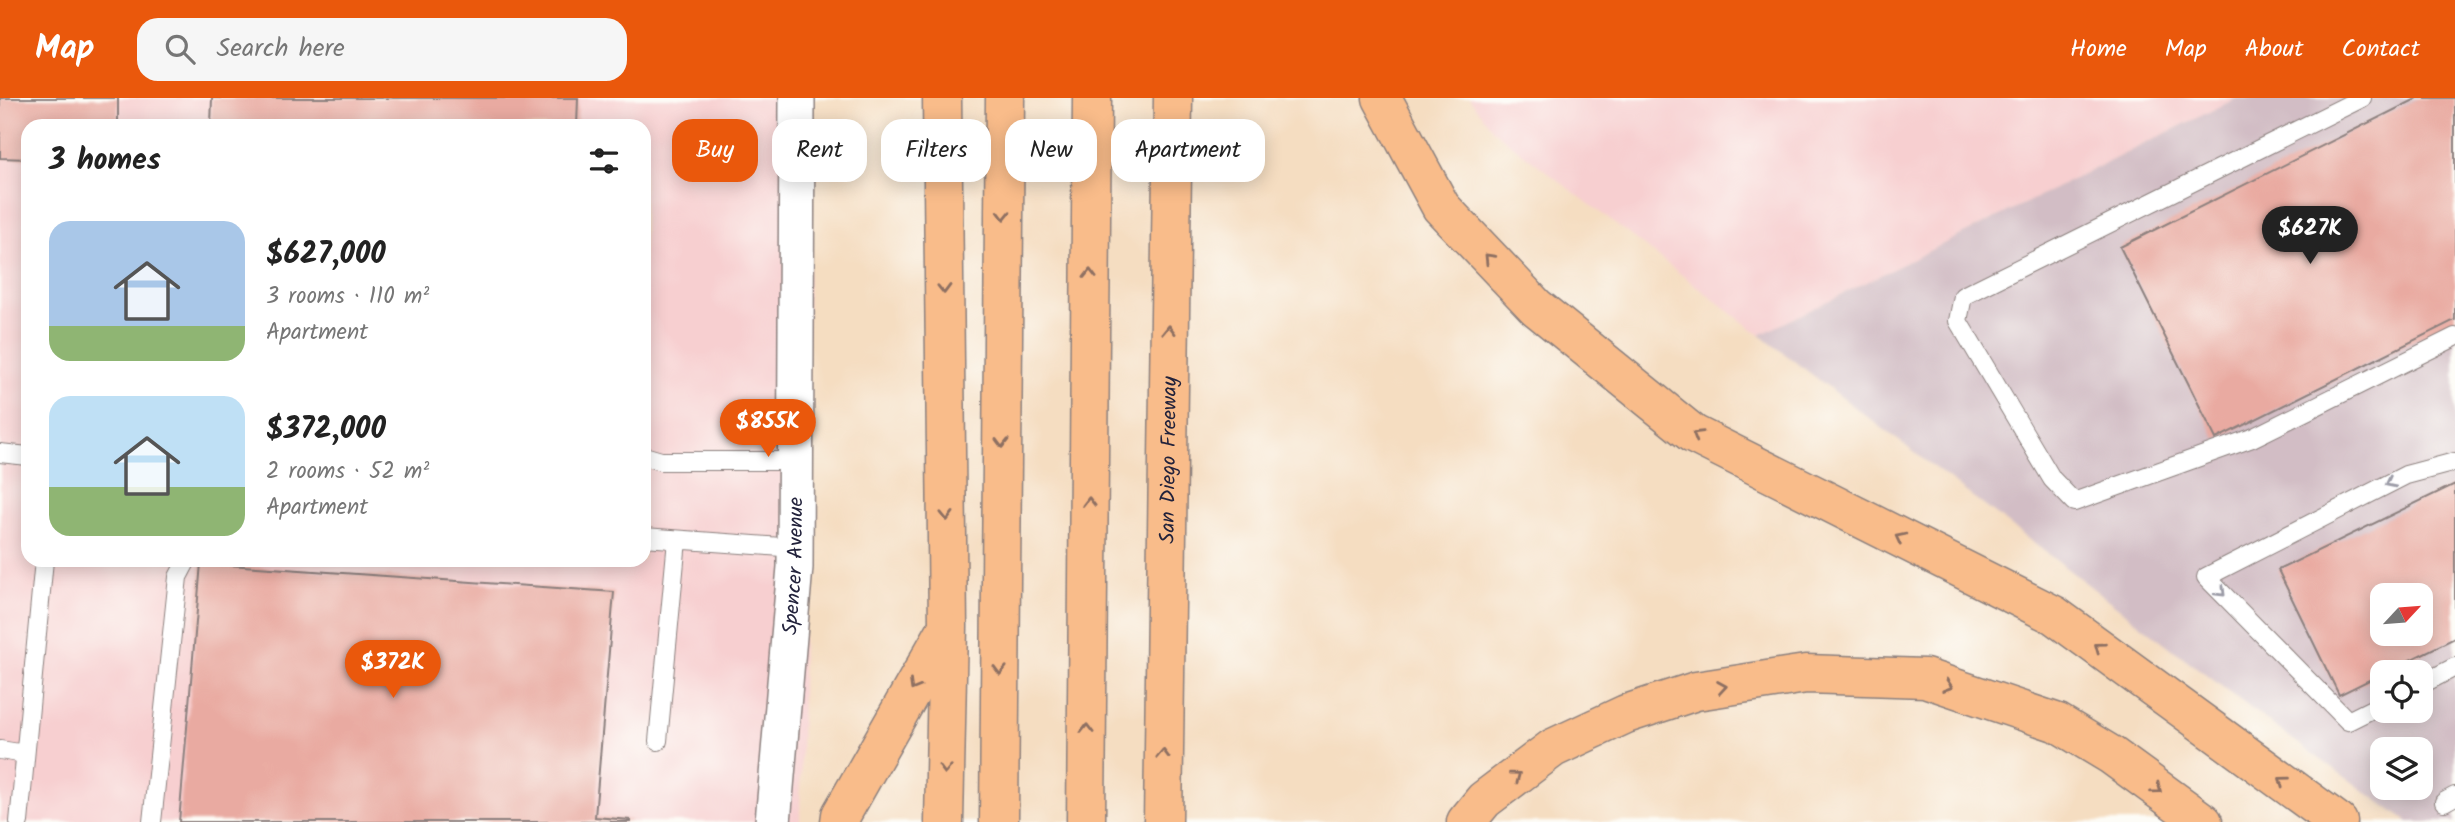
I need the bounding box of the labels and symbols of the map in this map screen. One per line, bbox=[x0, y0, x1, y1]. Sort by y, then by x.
pin: $627K bbox=[2261, 206, 2359, 266]
one-way arrow bbox=[996, 210, 1012, 221]
one-way arrow bbox=[1484, 253, 1497, 266]
one-way arrow bbox=[1082, 269, 1098, 279]
one-way arrow bbox=[936, 284, 952, 294]
one-way arrow bbox=[1161, 325, 1177, 335]
street label: San Diego Freeway bbox=[1152, 376, 1187, 544]
pin: $855K bbox=[719, 400, 817, 459]
one-way arrow bbox=[1692, 430, 1705, 443]
one-way arrow bbox=[994, 438, 1010, 448]
one-way arrow bbox=[2385, 475, 2398, 489]
street label: Spencer Avenue bbox=[774, 496, 813, 636]
one-way arrow bbox=[1081, 496, 1097, 507]
one-way arrow bbox=[939, 511, 955, 522]
one-way arrow bbox=[1895, 532, 1907, 546]
north arrow bbox=[2370, 583, 2432, 646]
one-way arrow bbox=[2212, 584, 2225, 597]
pin: $372K bbox=[344, 640, 442, 700]
one-way arrow bbox=[2094, 643, 2107, 655]
one-way arrow bbox=[992, 665, 1008, 676]
one-way arrow bbox=[1941, 677, 1953, 692]
one-way arrow bbox=[909, 679, 922, 692]
one-way arrow bbox=[1717, 680, 1728, 695]
one-way arrow bbox=[1079, 724, 1095, 734]
one-way arrow bbox=[1155, 748, 1171, 759]
one-way arrow bbox=[938, 764, 953, 775]
one-way arrow bbox=[1508, 772, 1521, 785]
one-way arrow bbox=[2278, 777, 2291, 789]
one-way arrow bbox=[2149, 780, 2162, 793]

